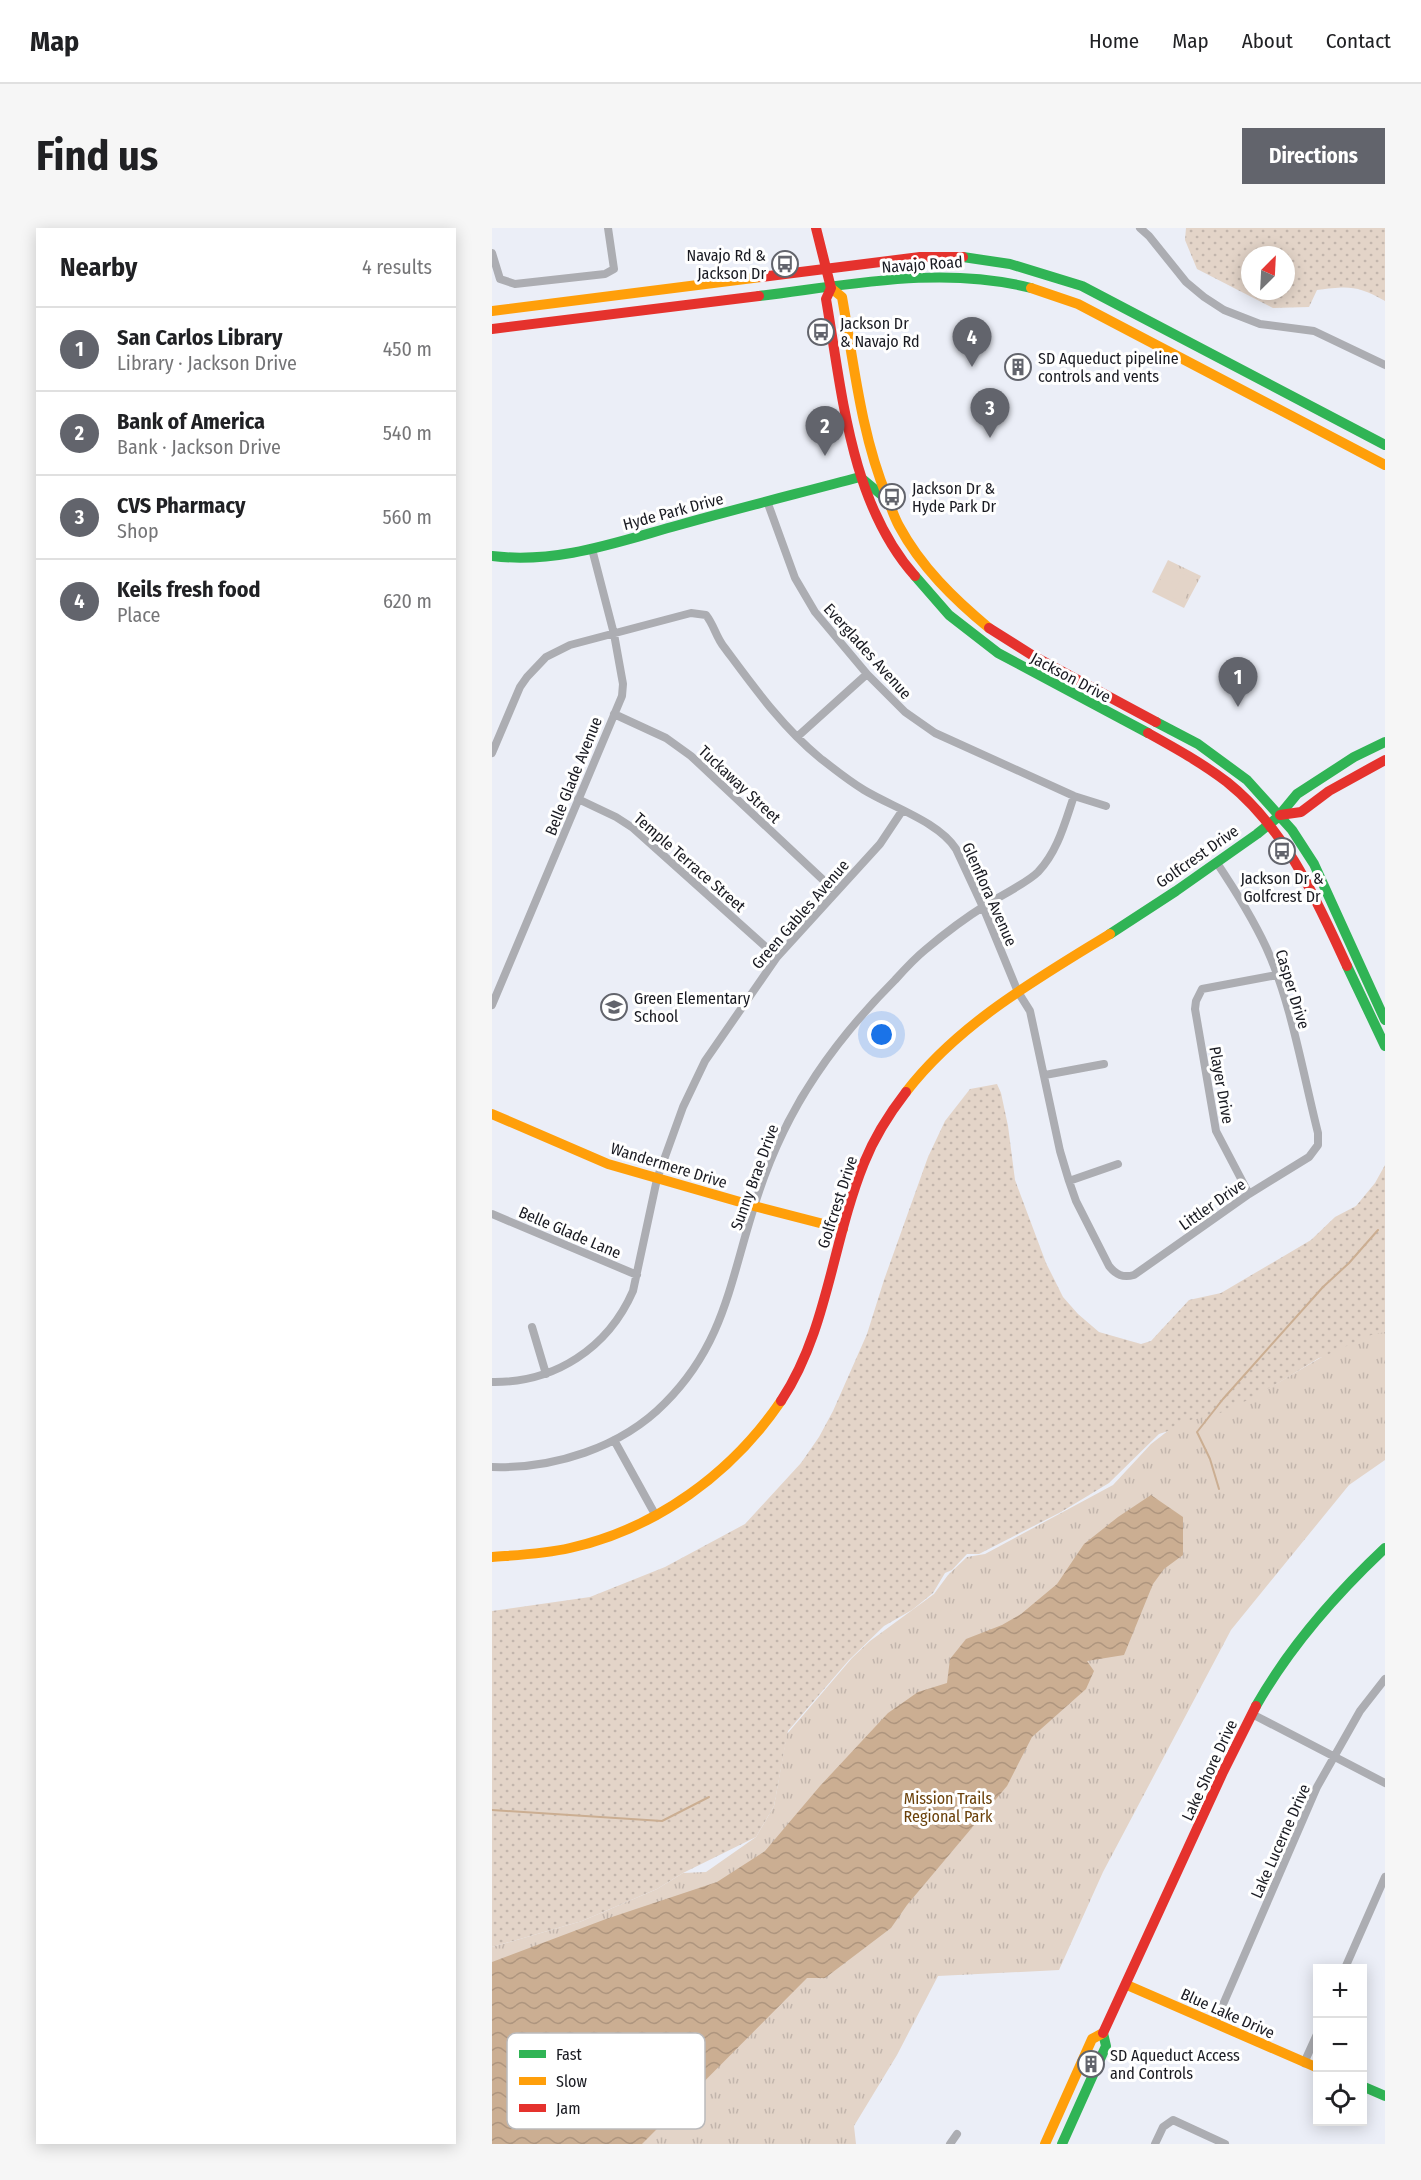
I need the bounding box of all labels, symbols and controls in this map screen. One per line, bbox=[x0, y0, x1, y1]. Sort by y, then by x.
text: Map bbox=[30, 25, 79, 58]
text: Home bbox=[1089, 28, 1139, 54]
text: Map bbox=[1172, 28, 1209, 54]
text: About bbox=[1242, 28, 1293, 54]
text: Contact bbox=[1326, 28, 1391, 54]
button: Directions bbox=[1242, 128, 1385, 184]
text: Find us bbox=[36, 131, 158, 181]
place label: Navajo Rd & Jackson Dr bbox=[686, 246, 766, 283]
north arrow bbox=[1241, 246, 1295, 300]
bus stop icon: Navajo Rd & Jackson Dr bbox=[770, 249, 800, 279]
text: Nearby bbox=[60, 252, 137, 283]
street label: Navajo Road bbox=[881, 252, 963, 277]
text: 4 results bbox=[362, 255, 432, 279]
place label: Jackson Dr & Navajo Rd bbox=[840, 314, 920, 351]
bus stop icon: Jackson Dr & Navajo Rd bbox=[806, 317, 836, 347]
pin: 4 bbox=[952, 318, 992, 367]
text: San Carlos Library bbox=[117, 324, 282, 351]
text: 1 bbox=[75, 337, 84, 361]
text: 450 m bbox=[383, 337, 432, 361]
place label: SD Aqueduct pipeline controls and vents bbox=[1038, 349, 1179, 386]
text: Library · Jackson Drive bbox=[117, 351, 297, 375]
building icon: SD Aqueduct pipeline controls and vents bbox=[1003, 352, 1033, 382]
pin: 3 bbox=[970, 388, 1010, 438]
pin: 2 bbox=[806, 406, 844, 456]
text: Bank of America bbox=[117, 408, 265, 435]
text: 2 bbox=[75, 421, 84, 445]
text: 540 m bbox=[383, 421, 432, 445]
text: Bank · Jackson Drive bbox=[117, 435, 281, 459]
place label: Jackson Dr & Hyde Park Dr bbox=[912, 479, 996, 516]
bus stop icon: Jackson Dr & Hyde Park Dr bbox=[877, 482, 907, 512]
street label: Hyde Park Drive bbox=[621, 489, 725, 534]
text: CVS Pharmacy bbox=[117, 492, 246, 519]
text: 3 bbox=[75, 505, 84, 529]
text: 560 m bbox=[382, 505, 432, 529]
text: Shop bbox=[117, 519, 159, 543]
text: Keils fresh food bbox=[117, 576, 261, 603]
text: 4 bbox=[74, 589, 85, 613]
text: 620 m bbox=[383, 589, 432, 613]
street label: Everglades Avenue bbox=[820, 600, 916, 703]
text: Place bbox=[117, 603, 160, 627]
street label: Jackson Drive bbox=[1028, 648, 1114, 706]
pin: 1 bbox=[1218, 658, 1258, 707]
street label: Belle Glade Avenue bbox=[541, 714, 606, 838]
street label: Tuckaway Street bbox=[695, 742, 785, 828]
street label: Temple Terrace Street bbox=[630, 809, 750, 916]
street label: Golfcrest Drive bbox=[1152, 821, 1242, 892]
bus stop icon: Jackson Dr & Golfcrest Dr bbox=[1267, 836, 1297, 866]
street label: Glenflora Avenue bbox=[958, 839, 1021, 949]
street label: Green Gables Avenue bbox=[748, 856, 853, 973]
place label: Jackson Dr & Golfcrest Dr bbox=[1240, 869, 1324, 906]
street label: Casper Drive bbox=[1271, 947, 1314, 1031]
place label: Green Elementary School bbox=[634, 989, 751, 1026]
school or university icon: Green Elementary School bbox=[599, 992, 629, 1022]
your location bbox=[867, 1020, 896, 1049]
street label: Player Drive bbox=[1205, 1045, 1238, 1125]
street label: Sunny Brae Drive bbox=[727, 1122, 782, 1233]
street label: Wandermere Drive bbox=[608, 1139, 729, 1192]
street label: Golfcrest Drive bbox=[814, 1153, 861, 1251]
street label: Littler Drive bbox=[1175, 1175, 1249, 1234]
street label: Belle Glade Lane bbox=[516, 1202, 624, 1263]
street label: Lake Shore Drive bbox=[1178, 1717, 1241, 1824]
street label: Lake Lucerne Drive bbox=[1247, 1781, 1314, 1901]
park label: Mission Trails Regional Park bbox=[904, 1789, 993, 1826]
map controls bbox=[1313, 1964, 1367, 2126]
button: + bbox=[1313, 1964, 1367, 2018]
street label: Blue Lake Drive bbox=[1178, 1984, 1278, 2043]
button: − bbox=[1313, 2018, 1367, 2072]
legend bbox=[507, 2033, 705, 2129]
text: Fast bbox=[556, 2045, 583, 2064]
place label: SD Aqueduct Access and Controls bbox=[1110, 2046, 1240, 2083]
building icon: SD Aqueduct Access and Controls bbox=[1076, 2049, 1106, 2079]
text: Slow bbox=[556, 2072, 587, 2091]
button: locate bbox=[1313, 2072, 1367, 2126]
text: Jam bbox=[556, 2099, 581, 2118]

